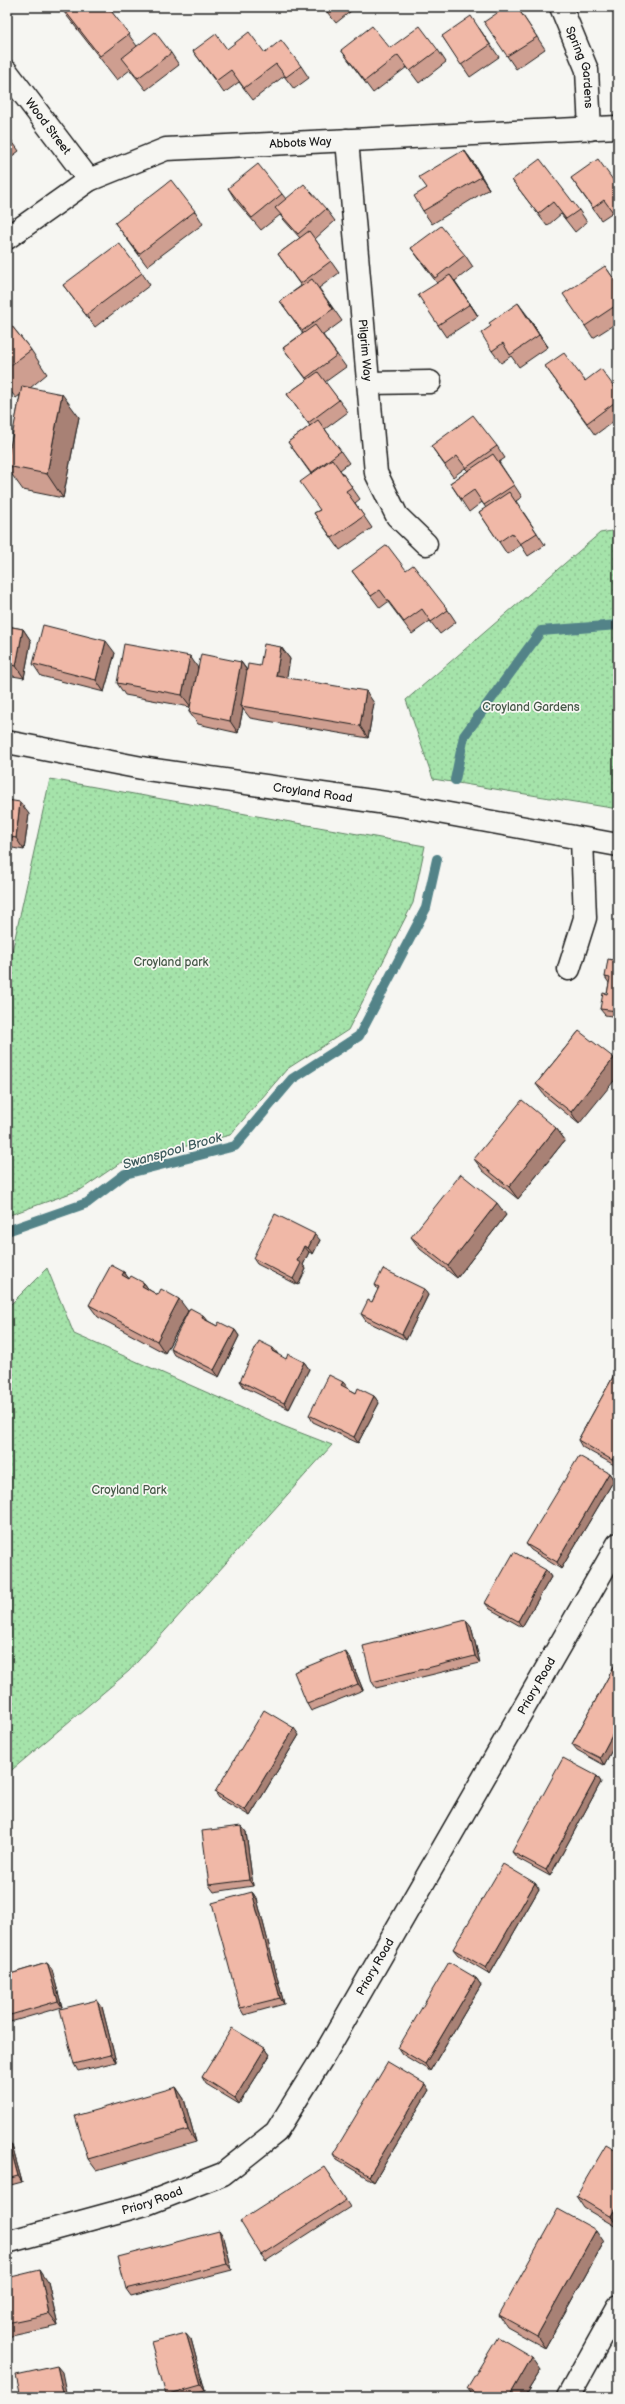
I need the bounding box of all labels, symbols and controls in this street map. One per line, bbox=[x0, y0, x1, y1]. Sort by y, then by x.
street label: Spring Gardens bbox=[562, 24, 596, 109]
street label: Wood Street bbox=[22, 95, 74, 158]
street label: Abbots Way bbox=[269, 134, 332, 152]
street label: Pilgrim Way bbox=[355, 319, 375, 382]
park label: Croyland Gardens bbox=[482, 700, 580, 715]
street label: Croyland Road bbox=[272, 780, 354, 806]
park label: Croyland park bbox=[134, 955, 209, 970]
water label: Swanspool Brook bbox=[121, 1129, 224, 1173]
park label: Croyland Park bbox=[91, 1483, 167, 1498]
street label: Priory Road bbox=[515, 1655, 559, 1717]
street label: Priory Road bbox=[353, 1936, 398, 1998]
street label: Priory Road bbox=[120, 2183, 185, 2218]

